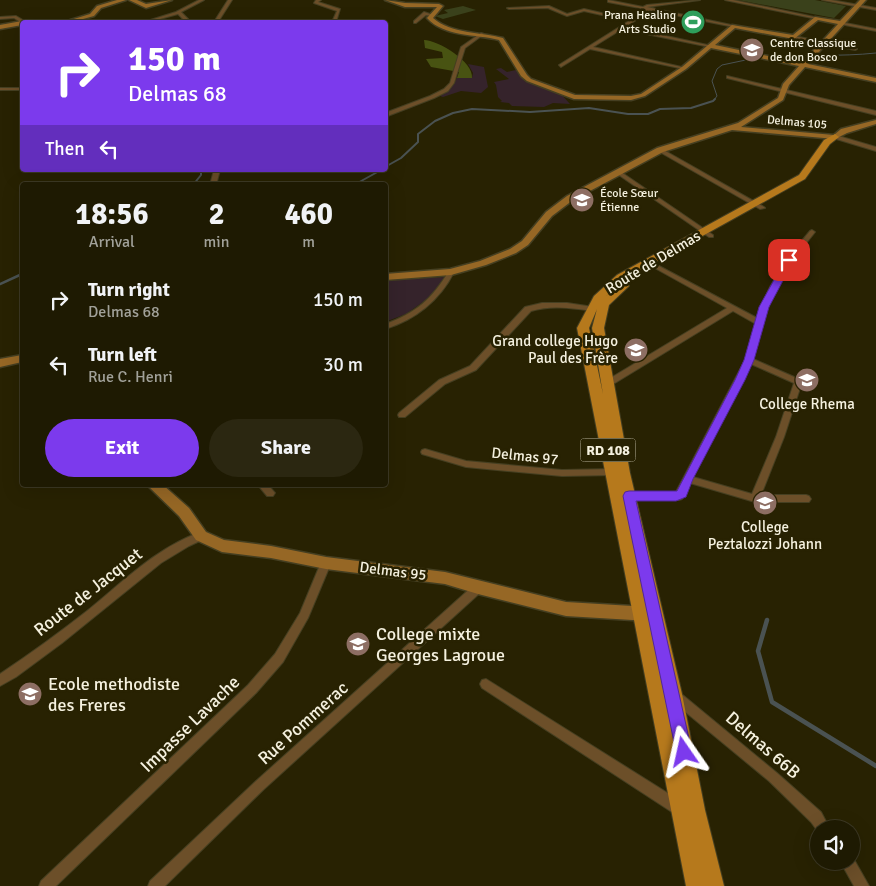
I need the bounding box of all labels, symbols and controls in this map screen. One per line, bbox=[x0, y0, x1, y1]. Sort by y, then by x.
place label: Prana Healing Arts Studio bbox=[604, 8, 676, 37]
sports icon: Prana Healing Arts Studio bbox=[680, 9, 706, 35]
place label: Centre Classique de don Bosco bbox=[770, 36, 856, 65]
text: 150 m bbox=[128, 37, 221, 80]
school or university icon: Centre Classique de don Bosco bbox=[739, 37, 765, 63]
icon: right bbox=[45, 40, 110, 105]
text: Delmas 68 bbox=[128, 80, 227, 107]
street label: Delmas 105 bbox=[766, 112, 828, 133]
icon: left bbox=[95, 135, 123, 163]
text: Then bbox=[45, 137, 85, 161]
place label: École Sœur Étienne bbox=[600, 186, 659, 215]
school or university icon: École Sœur Étienne bbox=[569, 187, 595, 213]
text: 18:56 bbox=[75, 196, 149, 233]
text: 2 bbox=[208, 196, 225, 233]
text: 460 bbox=[284, 196, 333, 233]
street label: Route de Delmas bbox=[602, 226, 704, 297]
text: Arrival bbox=[89, 232, 135, 252]
text: min bbox=[204, 232, 229, 252]
text: m bbox=[302, 232, 315, 252]
pin bbox=[768, 239, 810, 281]
icon: arrive bbox=[775, 246, 803, 274]
text: Turn right bbox=[88, 278, 170, 302]
icon: right bbox=[45, 286, 73, 314]
text: 150 m bbox=[313, 288, 363, 312]
text: Delmas 68 bbox=[88, 302, 160, 322]
place label: Grand college Hugo Paul des Frère bbox=[492, 332, 618, 367]
school or university icon: Grand college Hugo Paul des Frère bbox=[623, 337, 649, 363]
text: Turn left bbox=[88, 343, 157, 367]
icon: left bbox=[45, 351, 73, 379]
text: 30 m bbox=[323, 353, 363, 377]
text: Rue C. Henri bbox=[88, 367, 173, 387]
school or university icon: College Rhema bbox=[794, 367, 820, 393]
place label: College Rhema bbox=[759, 395, 855, 413]
button: Exit bbox=[45, 419, 199, 477]
button: Share bbox=[209, 419, 363, 477]
road number: RD 108 bbox=[580, 438, 636, 462]
street label: Delmas 97 bbox=[491, 444, 559, 468]
school or university icon: College Peztalozzi Johann bbox=[752, 490, 778, 516]
place label: College Peztalozzi Johann bbox=[708, 518, 822, 553]
street label: Route de Jacquet bbox=[30, 543, 146, 641]
street label: Delmas 95 bbox=[359, 558, 427, 584]
place label: College mixte Georges Lagroue bbox=[376, 623, 505, 666]
school or university icon: College mixte Georges Lagroue bbox=[345, 631, 371, 657]
street label: Impasse Lavache bbox=[136, 671, 244, 777]
place label: Ecole methodiste des Freres bbox=[48, 673, 180, 716]
street label: Rue Pommerac bbox=[253, 677, 353, 769]
school or university icon: Ecole methodiste des Freres bbox=[17, 681, 43, 707]
street label: Delmas 66B bbox=[721, 707, 805, 783]
position arrow bbox=[657, 725, 709, 777]
map controls bbox=[810, 820, 860, 870]
button: sound bbox=[810, 820, 860, 870]

